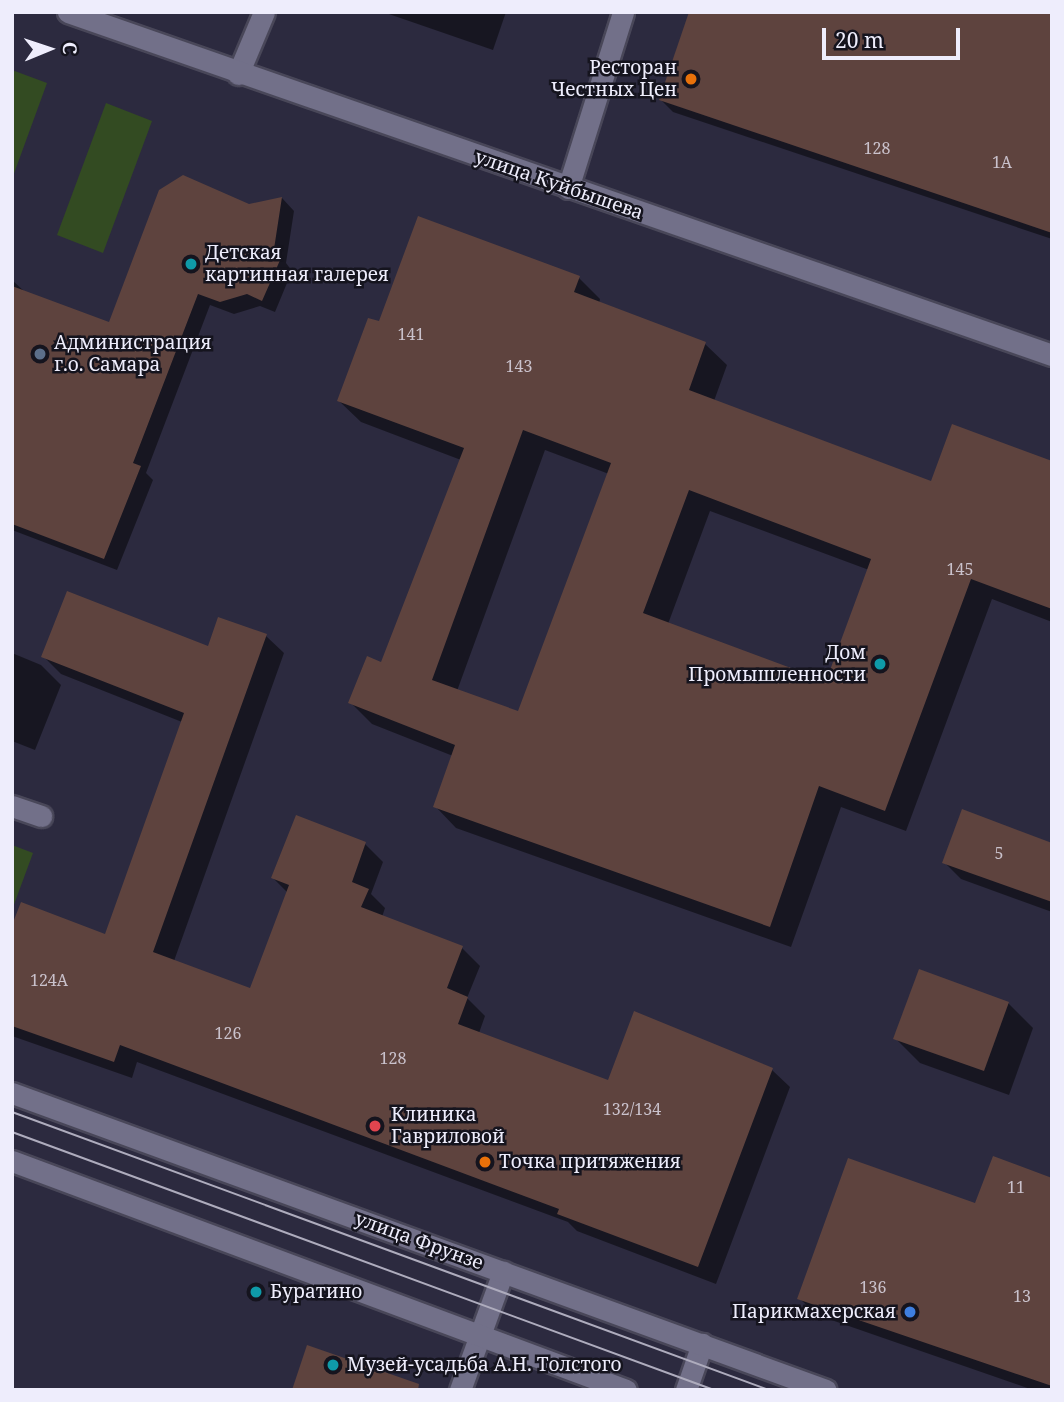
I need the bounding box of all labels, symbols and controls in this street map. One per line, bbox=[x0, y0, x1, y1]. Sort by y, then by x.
north arrow bbox=[14, 14, 84, 84]
scale bar bbox=[826, 14, 964, 58]
text: 20 m bbox=[835, 26, 884, 54]
text: С bbox=[57, 42, 83, 55]
place label: Ресторан Честных Цен bbox=[551, 57, 677, 101]
marker: Ресторан Честных Цен bbox=[683, 71, 699, 87]
house number: 128 bbox=[864, 138, 890, 158]
street label: улица Куйбышева bbox=[472, 145, 646, 225]
house number: 1А bbox=[992, 152, 1012, 172]
place label: Детская картинная галерея bbox=[205, 242, 389, 286]
marker: Детская картинная галерея bbox=[183, 256, 199, 272]
house number: 141 bbox=[398, 324, 424, 344]
place label: Администрация г.о. Самара bbox=[54, 332, 212, 376]
marker: Администрация г.о. Самара bbox=[32, 346, 48, 362]
house number: 143 bbox=[506, 356, 532, 376]
house number: 145 bbox=[947, 559, 973, 579]
place label: Дом Промышленности bbox=[688, 642, 866, 686]
marker: Дом Промышленности bbox=[872, 656, 888, 672]
house number: 5 bbox=[995, 843, 1003, 863]
house number: 124А bbox=[30, 970, 68, 990]
house number: 126 bbox=[215, 1023, 241, 1043]
house number: 128 bbox=[380, 1048, 406, 1068]
house number: 132/134 bbox=[603, 1099, 661, 1119]
place label: Клиника Гавриловой bbox=[391, 1104, 505, 1148]
marker: Клиника Гавриловой bbox=[365, 1116, 385, 1136]
place label: Точка притяжения bbox=[499, 1151, 681, 1173]
marker: Точка притяжения bbox=[477, 1154, 493, 1170]
house number: 11 bbox=[1007, 1177, 1025, 1197]
street label: улица Фрунзе bbox=[352, 1207, 486, 1275]
house number: 136 bbox=[860, 1277, 886, 1297]
place label: Буратино bbox=[270, 1281, 362, 1303]
marker: Буратино bbox=[248, 1284, 264, 1300]
house number: 13 bbox=[1013, 1286, 1031, 1306]
place label: Парикмахерская bbox=[732, 1301, 896, 1323]
marker: Парикмахерская bbox=[902, 1304, 918, 1320]
place label: Музей-усадьба А.Н. Толстого bbox=[347, 1354, 622, 1376]
marker: Музей-усадьба А.Н. Толстого bbox=[325, 1357, 341, 1373]

